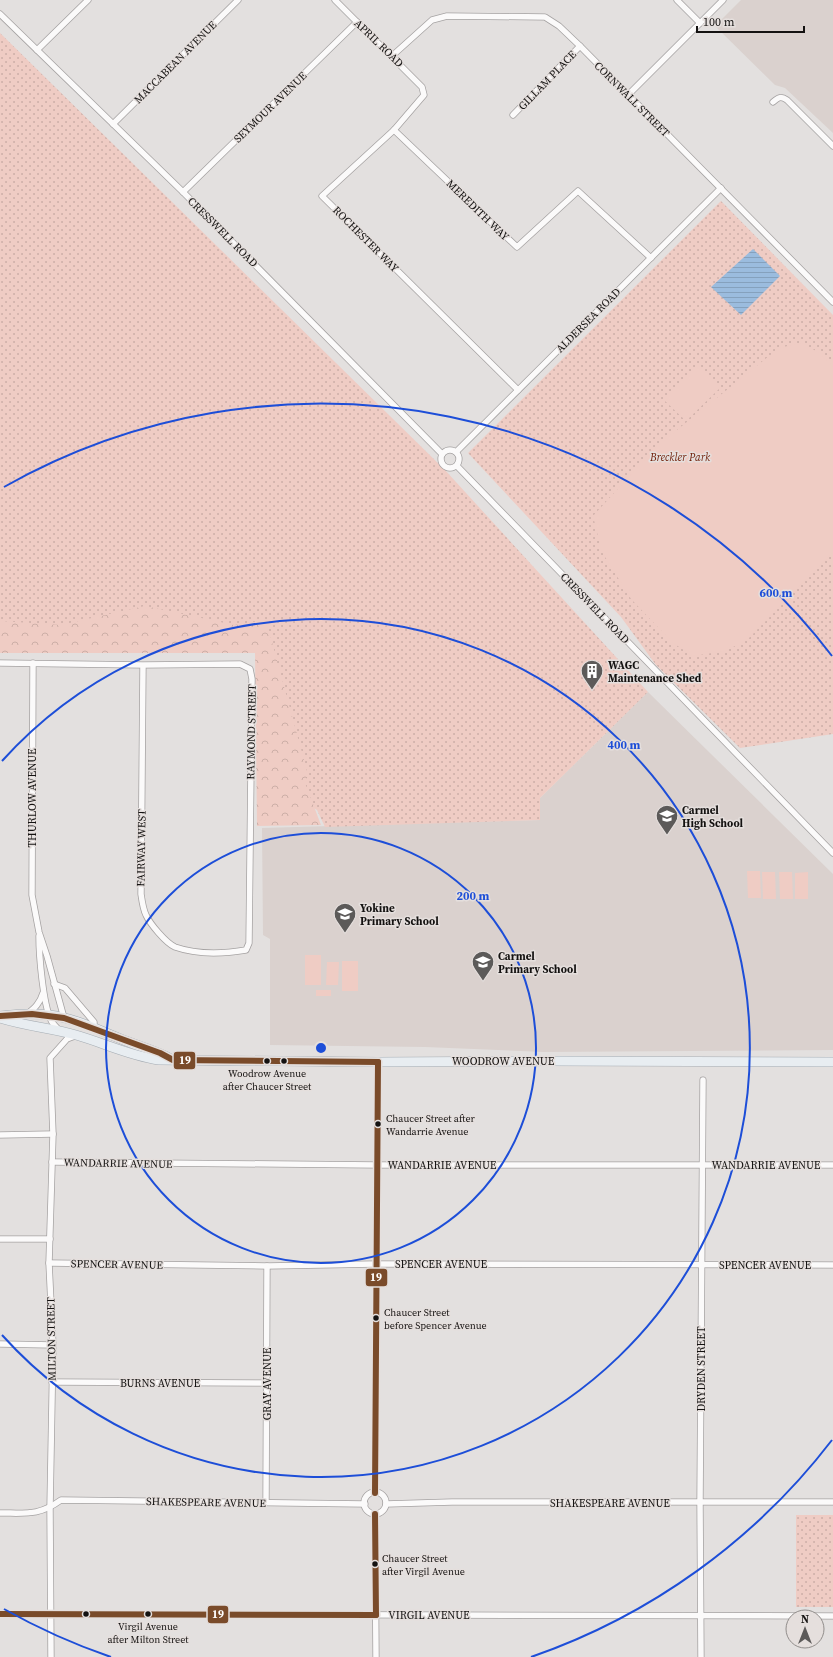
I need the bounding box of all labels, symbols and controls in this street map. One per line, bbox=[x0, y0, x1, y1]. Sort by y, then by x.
scale bar bbox=[697, 8, 804, 34]
text: 100 m bbox=[703, 14, 735, 30]
street label: APRIL ROAD bbox=[351, 16, 407, 71]
street label: MACCABEAN AVENUE bbox=[131, 17, 220, 107]
street label: GILLAM PLACE bbox=[515, 47, 580, 113]
street label: CORNWALL STREET bbox=[591, 58, 673, 141]
street label: SEYMOUR AVENUE bbox=[231, 68, 310, 146]
street label: MEREDITH WAY bbox=[443, 176, 512, 244]
street label: CRESSWELL ROAD bbox=[184, 194, 261, 271]
street label: ROCHESTER WAY bbox=[329, 203, 402, 276]
street label: ALDERSEA ROAD bbox=[553, 284, 624, 356]
park label: Breckler Park bbox=[649, 450, 711, 465]
street label: CRESSWELL ROAD bbox=[557, 569, 633, 647]
text: 600 m bbox=[760, 585, 793, 601]
building icon: WAGC Maintenance Shed bbox=[579, 658, 605, 691]
place label: WAGC Maintenance Shed bbox=[608, 658, 702, 686]
street label: RAYMOND STREET bbox=[243, 684, 260, 780]
text: 400 m bbox=[608, 737, 641, 753]
street label: THURLOW AVENUE bbox=[25, 748, 40, 848]
school or university icon: Carmel High School bbox=[654, 803, 680, 836]
place label: Carmel High School bbox=[682, 803, 744, 831]
street label: FAIRWAY WEST bbox=[133, 809, 150, 887]
text: 200 m bbox=[457, 888, 490, 904]
school or university icon: Yokine Primary School bbox=[332, 901, 358, 934]
place label: Yokine Primary School bbox=[360, 901, 439, 929]
school or university icon: Carmel Primary School bbox=[470, 949, 496, 982]
place label: Carmel Primary School bbox=[498, 949, 577, 977]
centre of rings bbox=[314, 1041, 328, 1055]
line badge: 19 bbox=[173, 1051, 196, 1070]
text: 19 bbox=[179, 1053, 191, 1068]
street label: WOODROW AVENUE bbox=[452, 1054, 555, 1069]
marker: Woodrow Avenue after Chaucer Street bbox=[262, 1056, 272, 1066]
unlabelled marker bbox=[279, 1056, 289, 1066]
place label: Woodrow Avenue after Chaucer Street bbox=[223, 1067, 312, 1093]
place label: Chaucer Street after Wandarrie Avenue bbox=[386, 1112, 475, 1138]
marker: Chaucer Street after Wandarrie Avenue bbox=[373, 1119, 383, 1129]
street label: WANDARRIE AVENUE bbox=[63, 1155, 173, 1172]
street label: WANDARRIE AVENUE bbox=[388, 1158, 497, 1173]
street label: WANDARRIE AVENUE bbox=[712, 1158, 821, 1173]
street label: SPENCER AVENUE bbox=[71, 1256, 164, 1273]
street label: SPENCER AVENUE bbox=[395, 1257, 487, 1272]
street label: SPENCER AVENUE bbox=[719, 1258, 811, 1273]
line badge: 19 bbox=[365, 1268, 388, 1287]
text: 19 bbox=[370, 1270, 382, 1285]
street label: MILTON STREET bbox=[43, 1297, 60, 1381]
place label: Chaucer Street before Spencer Avenue bbox=[384, 1306, 487, 1332]
marker: Chaucer Street before Spencer Avenue bbox=[371, 1313, 381, 1323]
street label: DRYDEN STREET bbox=[694, 1326, 709, 1412]
street label: GRAY AVENUE bbox=[260, 1347, 275, 1420]
street label: BURNS AVENUE bbox=[120, 1376, 200, 1391]
street label: SHAKESPEARE AVENUE bbox=[146, 1494, 266, 1511]
street label: SHAKESPEARE AVENUE bbox=[550, 1496, 670, 1511]
place label: Chaucer Street after Virgil Avenue bbox=[382, 1552, 465, 1578]
marker: Chaucer Street after Virgil Avenue bbox=[370, 1559, 380, 1569]
line badge: 19 bbox=[207, 1605, 229, 1624]
text: 19 bbox=[212, 1607, 224, 1622]
street label: VIRGIL AVENUE bbox=[388, 1608, 470, 1623]
unlabelled marker bbox=[81, 1609, 91, 1619]
marker: Virgil Avenue after Milton Street bbox=[143, 1609, 153, 1619]
north arrow bbox=[785, 1609, 825, 1649]
text: N bbox=[801, 1612, 809, 1627]
place label: Virgil Avenue after Milton Street bbox=[107, 1620, 189, 1646]

